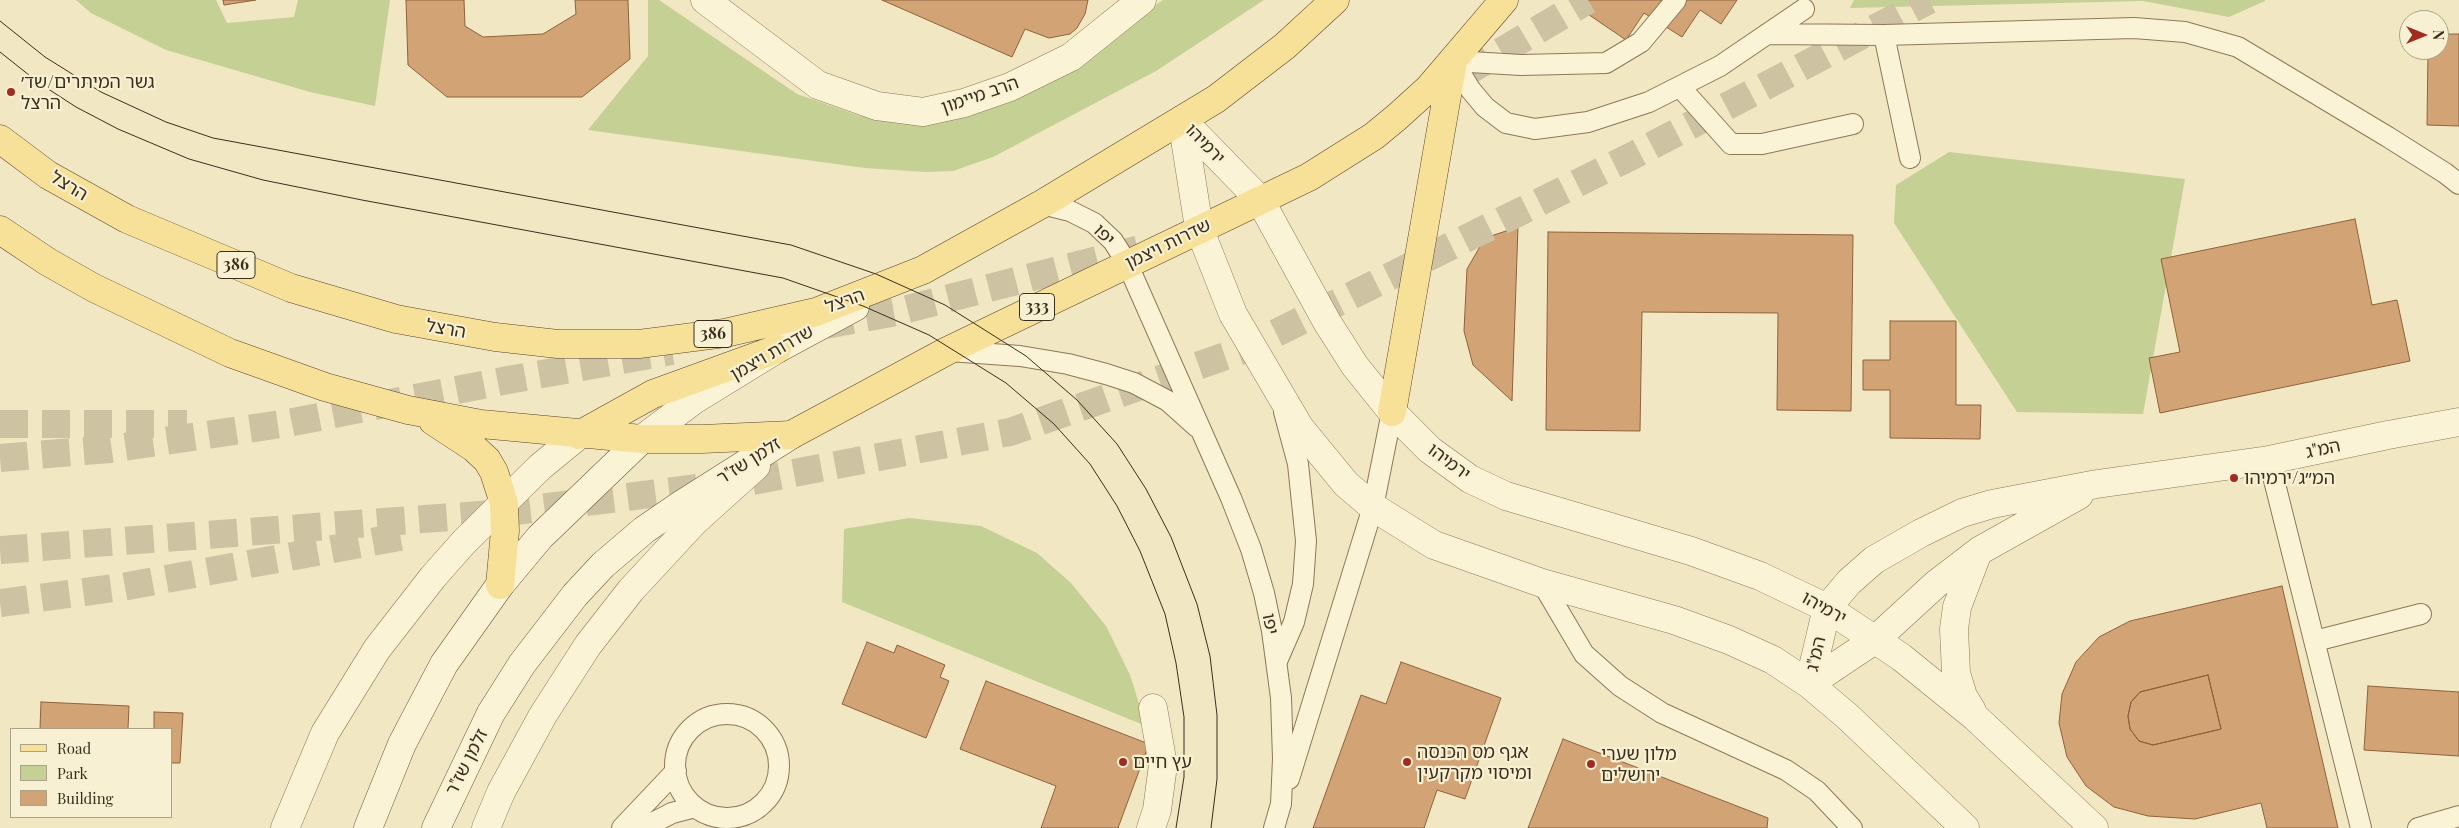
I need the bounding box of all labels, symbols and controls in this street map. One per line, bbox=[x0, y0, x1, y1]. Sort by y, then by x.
north arrow bbox=[2399, 10, 2449, 60]
text: N bbox=[2429, 30, 2448, 40]
place label: גשר המיתרים/שד׳ הרצל bbox=[21, 71, 155, 114]
street label: הרב מיימון bbox=[939, 72, 1021, 118]
marker: גשר המיתרים/שד׳ הרצל bbox=[5, 86, 17, 98]
street label: ירמיהו bbox=[1181, 119, 1229, 169]
street label: הרצל bbox=[46, 166, 92, 206]
street label: שדרות ויצמן bbox=[1122, 214, 1214, 274]
street label: יפו bbox=[1089, 220, 1119, 250]
road number: 386 bbox=[217, 252, 255, 278]
street label: הרצל bbox=[822, 284, 868, 318]
road number: 333 bbox=[1020, 294, 1054, 320]
street label: הרצל bbox=[424, 315, 468, 343]
road number: 386 bbox=[694, 320, 732, 348]
street label: שדרות ויצמן bbox=[727, 321, 817, 385]
street label: זלמן שז"ר bbox=[713, 433, 785, 489]
street label: המ"ג bbox=[2304, 435, 2342, 463]
street label: ירמיהו bbox=[1423, 439, 1475, 485]
place label: המ״ג/ירמיהו bbox=[2244, 467, 2335, 489]
marker: המ״ג/ירמיהו bbox=[2228, 472, 2240, 484]
street label: ירמיהו bbox=[1798, 587, 1850, 629]
street label: יפו bbox=[1257, 612, 1283, 636]
street label: המ"ג bbox=[1802, 634, 1830, 674]
street label: זלמן שז"ר bbox=[441, 725, 493, 799]
legend bbox=[10, 728, 172, 818]
text: Road bbox=[57, 738, 91, 758]
place label: אגף מס הכנסה ומיסוי מקרקעין bbox=[1417, 741, 1532, 784]
place label: מלון שערי ירושלים bbox=[1601, 743, 1677, 786]
place label: עץ חיים bbox=[1133, 751, 1192, 773]
marker: עץ חיים bbox=[1117, 756, 1129, 768]
marker: אגף מס הכנסה ומיסוי מקרקעין bbox=[1401, 756, 1413, 768]
marker: מלון שערי ירושלים bbox=[1585, 758, 1597, 770]
text: Park bbox=[57, 763, 88, 783]
text: Building bbox=[57, 788, 113, 808]

